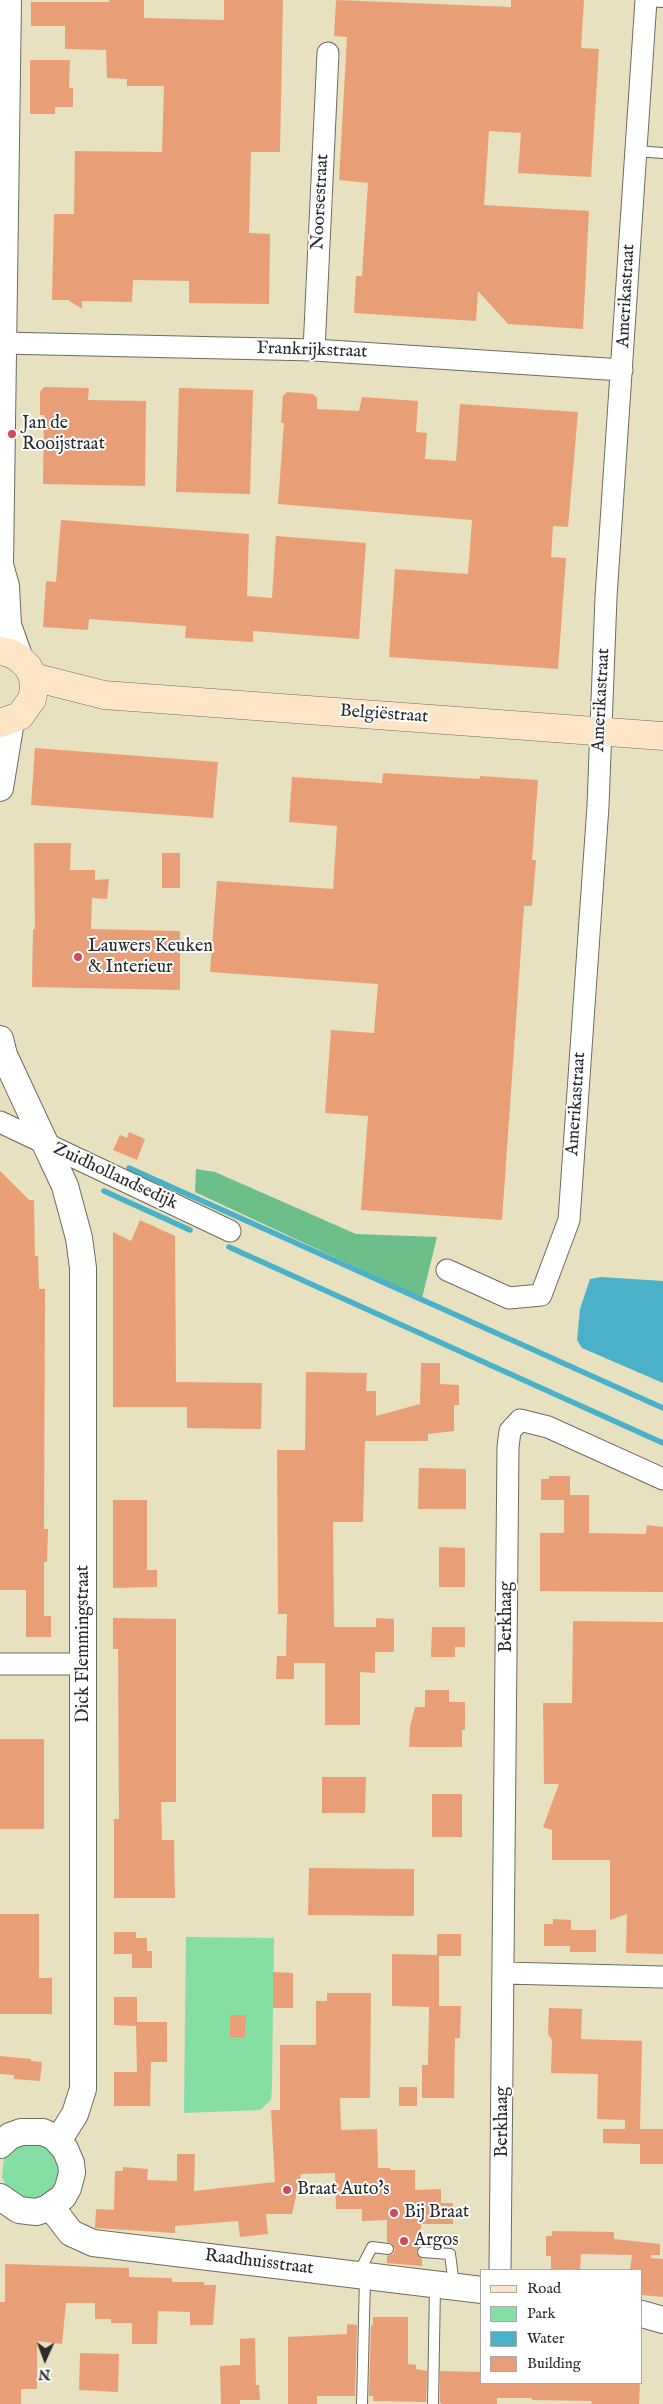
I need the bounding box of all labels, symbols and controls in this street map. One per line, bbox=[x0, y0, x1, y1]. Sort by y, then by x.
street label: Noorsestraat bbox=[308, 153, 334, 251]
street label: Amerikastraat bbox=[613, 244, 641, 348]
street label: Frankrijkstraat bbox=[256, 338, 368, 364]
place label: Jan de Rooijstraat bbox=[22, 413, 105, 456]
marker: Jan de Rooijstraat bbox=[6, 428, 18, 440]
street label: Amerikastraat bbox=[588, 648, 616, 752]
street label: Belgiëstraat bbox=[339, 701, 429, 729]
place label: Lauwers Keuken & Interieur bbox=[88, 936, 213, 979]
marker: Lauwers Keuken & Interieur bbox=[72, 951, 84, 963]
street label: Amerikastraat bbox=[563, 1051, 591, 1157]
street label: Zuidhollandsedijk bbox=[49, 1139, 181, 1215]
street label: Dick Flemmingstraat bbox=[73, 1565, 95, 1723]
street label: Berkhaag bbox=[496, 1581, 518, 1653]
street label: Berkhaag bbox=[492, 2086, 514, 2158]
place label: Braat Auto's bbox=[297, 2179, 390, 2201]
marker: Braat Auto's bbox=[281, 2184, 293, 2196]
place label: Bij Braat bbox=[404, 2202, 469, 2224]
marker: Bij Braat bbox=[388, 2207, 400, 2219]
place label: Argos bbox=[414, 2230, 459, 2252]
marker: Argos bbox=[398, 2235, 410, 2247]
street label: Raadhuisstraat bbox=[203, 2246, 315, 2280]
legend bbox=[480, 2269, 643, 2384]
text: Road bbox=[527, 2279, 561, 2298]
text: Park bbox=[527, 2304, 556, 2323]
text: Water bbox=[527, 2329, 564, 2348]
north arrow bbox=[20, 2334, 70, 2384]
text: Building bbox=[527, 2354, 581, 2373]
text: N bbox=[38, 2365, 51, 2383]

